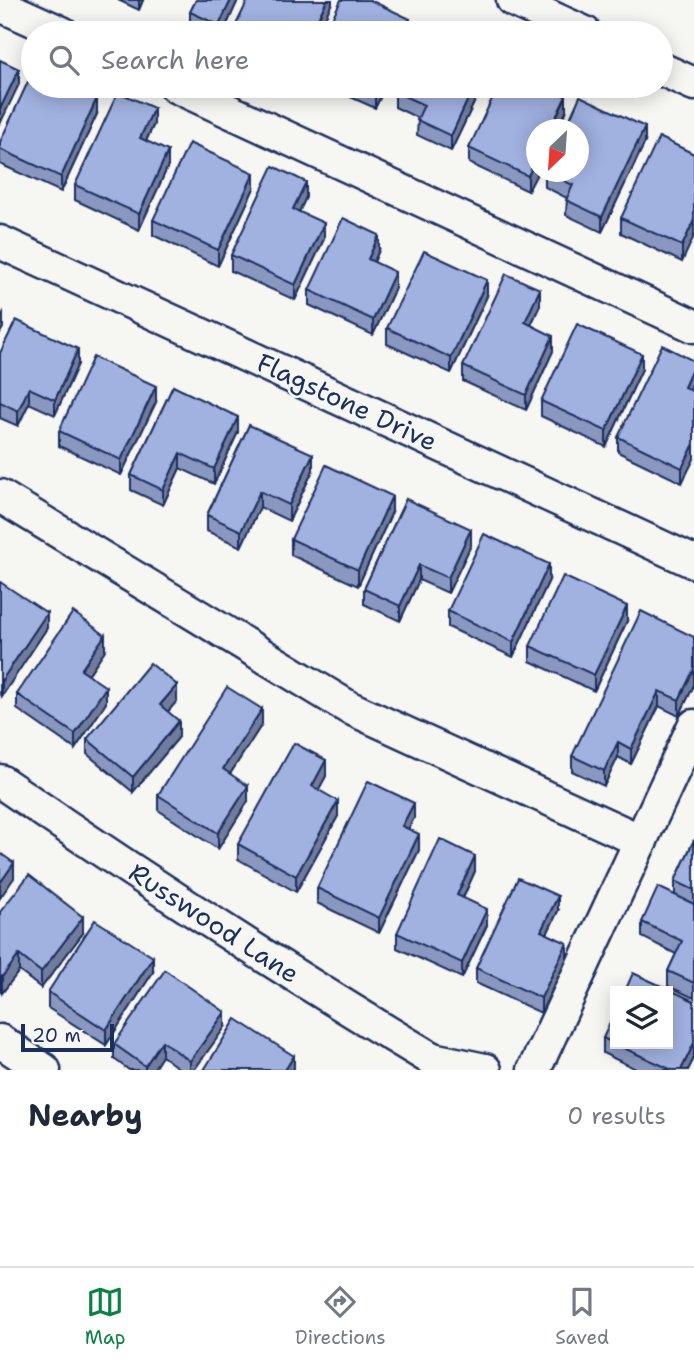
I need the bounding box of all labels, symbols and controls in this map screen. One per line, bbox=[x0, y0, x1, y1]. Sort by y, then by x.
search box bbox=[21, 21, 673, 98]
icon: search bbox=[45, 41, 83, 79]
text: Search here bbox=[101, 42, 250, 77]
north arrow bbox=[526, 119, 589, 182]
street label: Flagstone Drive bbox=[251, 344, 443, 459]
street label: Russwood Lane bbox=[122, 854, 306, 991]
map controls bbox=[610, 986, 673, 1049]
button: layers bbox=[610, 986, 673, 1049]
scale bar bbox=[21, 1021, 114, 1053]
text: 20 m bbox=[32, 1023, 81, 1048]
text: Nearby bbox=[28, 1095, 143, 1136]
text: 0 results bbox=[567, 1101, 666, 1131]
tab: Map bbox=[85, 1283, 125, 1350]
tab: Directions bbox=[295, 1283, 386, 1350]
tab: Saved bbox=[555, 1283, 609, 1350]

